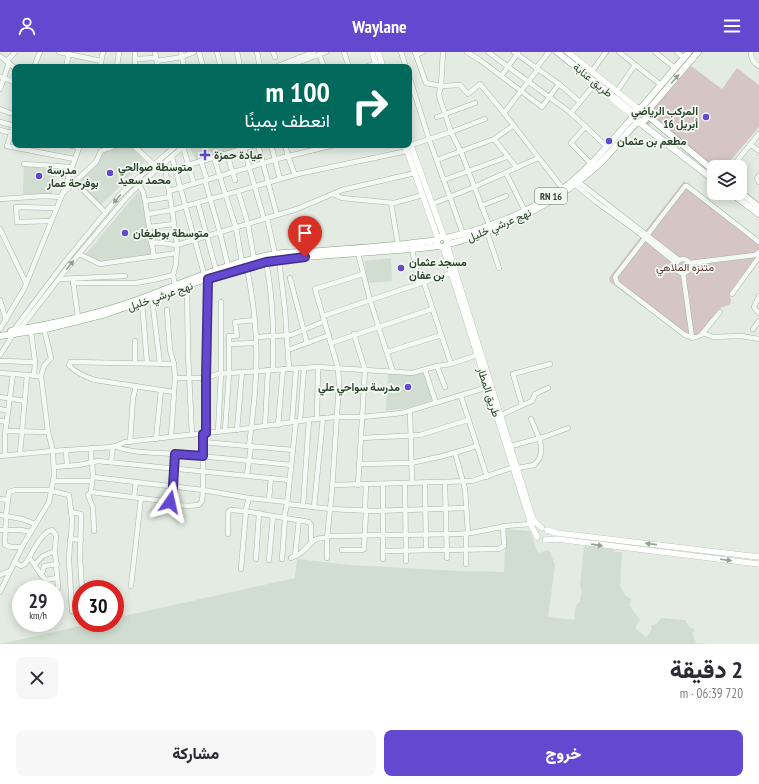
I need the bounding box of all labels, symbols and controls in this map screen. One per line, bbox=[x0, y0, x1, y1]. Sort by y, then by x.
icon: person bbox=[16, 15, 38, 37]
text: Waylane bbox=[352, 15, 407, 38]
icon: menu bbox=[721, 15, 743, 37]
street label: طريق عنابة bbox=[570, 60, 616, 100]
text: 100 m bbox=[266, 73, 330, 110]
one-way arrow bbox=[670, 73, 679, 84]
icon: right bbox=[344, 80, 396, 132]
place label: المركب الرياضي 16 أبريل bbox=[631, 104, 698, 131]
text: انعطف يمينًا bbox=[244, 109, 330, 132]
marker: المركب الرياضي 16 أبريل bbox=[701, 112, 711, 122]
place label: مطعم بن عثمان bbox=[617, 134, 686, 149]
marker: مطعم بن عثمان bbox=[604, 136, 614, 146]
place label: عيادة حمزة bbox=[214, 148, 263, 162]
marker: عيادة حمزة bbox=[199, 149, 211, 161]
place label: متوسطة صوالحي محمد سعيد bbox=[118, 160, 192, 187]
map controls bbox=[707, 160, 747, 200]
button: layers bbox=[707, 160, 747, 200]
place label: مدرسة بوفرحة عمار bbox=[46, 163, 99, 190]
marker: متوسطة صوالحي محمد سعيد bbox=[105, 168, 115, 178]
marker: مدرسة بوفرحة عمار bbox=[34, 171, 44, 181]
road number: RN 16 bbox=[535, 188, 567, 204]
one-way arrow bbox=[112, 194, 121, 205]
street label: نهج عرشي خليل bbox=[465, 205, 534, 248]
pin bbox=[288, 216, 322, 257]
icon: arrive bbox=[294, 222, 316, 244]
place label: متوسطة بوطيغان bbox=[133, 226, 209, 240]
marker: متوسطة بوطيغان bbox=[120, 228, 130, 238]
place label: مسجد عثمان بن عفان bbox=[409, 255, 467, 282]
one-way arrow bbox=[65, 260, 74, 270]
park label: متنزه الملاهي bbox=[656, 260, 714, 277]
marker: مسجد عثمان بن عفان bbox=[396, 263, 406, 273]
street label: نهج عرشي خليل bbox=[125, 278, 196, 317]
street label: طريق المطار bbox=[474, 364, 504, 419]
place label: مدرسة سواحي علي bbox=[318, 380, 400, 396]
marker: مدرسة سواحي علي bbox=[403, 382, 413, 392]
position arrow bbox=[149, 481, 191, 523]
one-way arrow bbox=[645, 540, 657, 547]
one-way arrow bbox=[591, 542, 603, 548]
one-way arrow bbox=[720, 557, 732, 563]
speed limit sign: 30 bbox=[72, 580, 124, 632]
text: 29 bbox=[28, 588, 48, 614]
text: km/h bbox=[29, 609, 47, 622]
text: 2 دقيقة bbox=[670, 654, 743, 685]
button: close bbox=[16, 657, 58, 699]
text: 720 m · 06:39 bbox=[680, 685, 743, 702]
button: مشاركة bbox=[16, 730, 376, 776]
button: خروج bbox=[384, 730, 743, 776]

